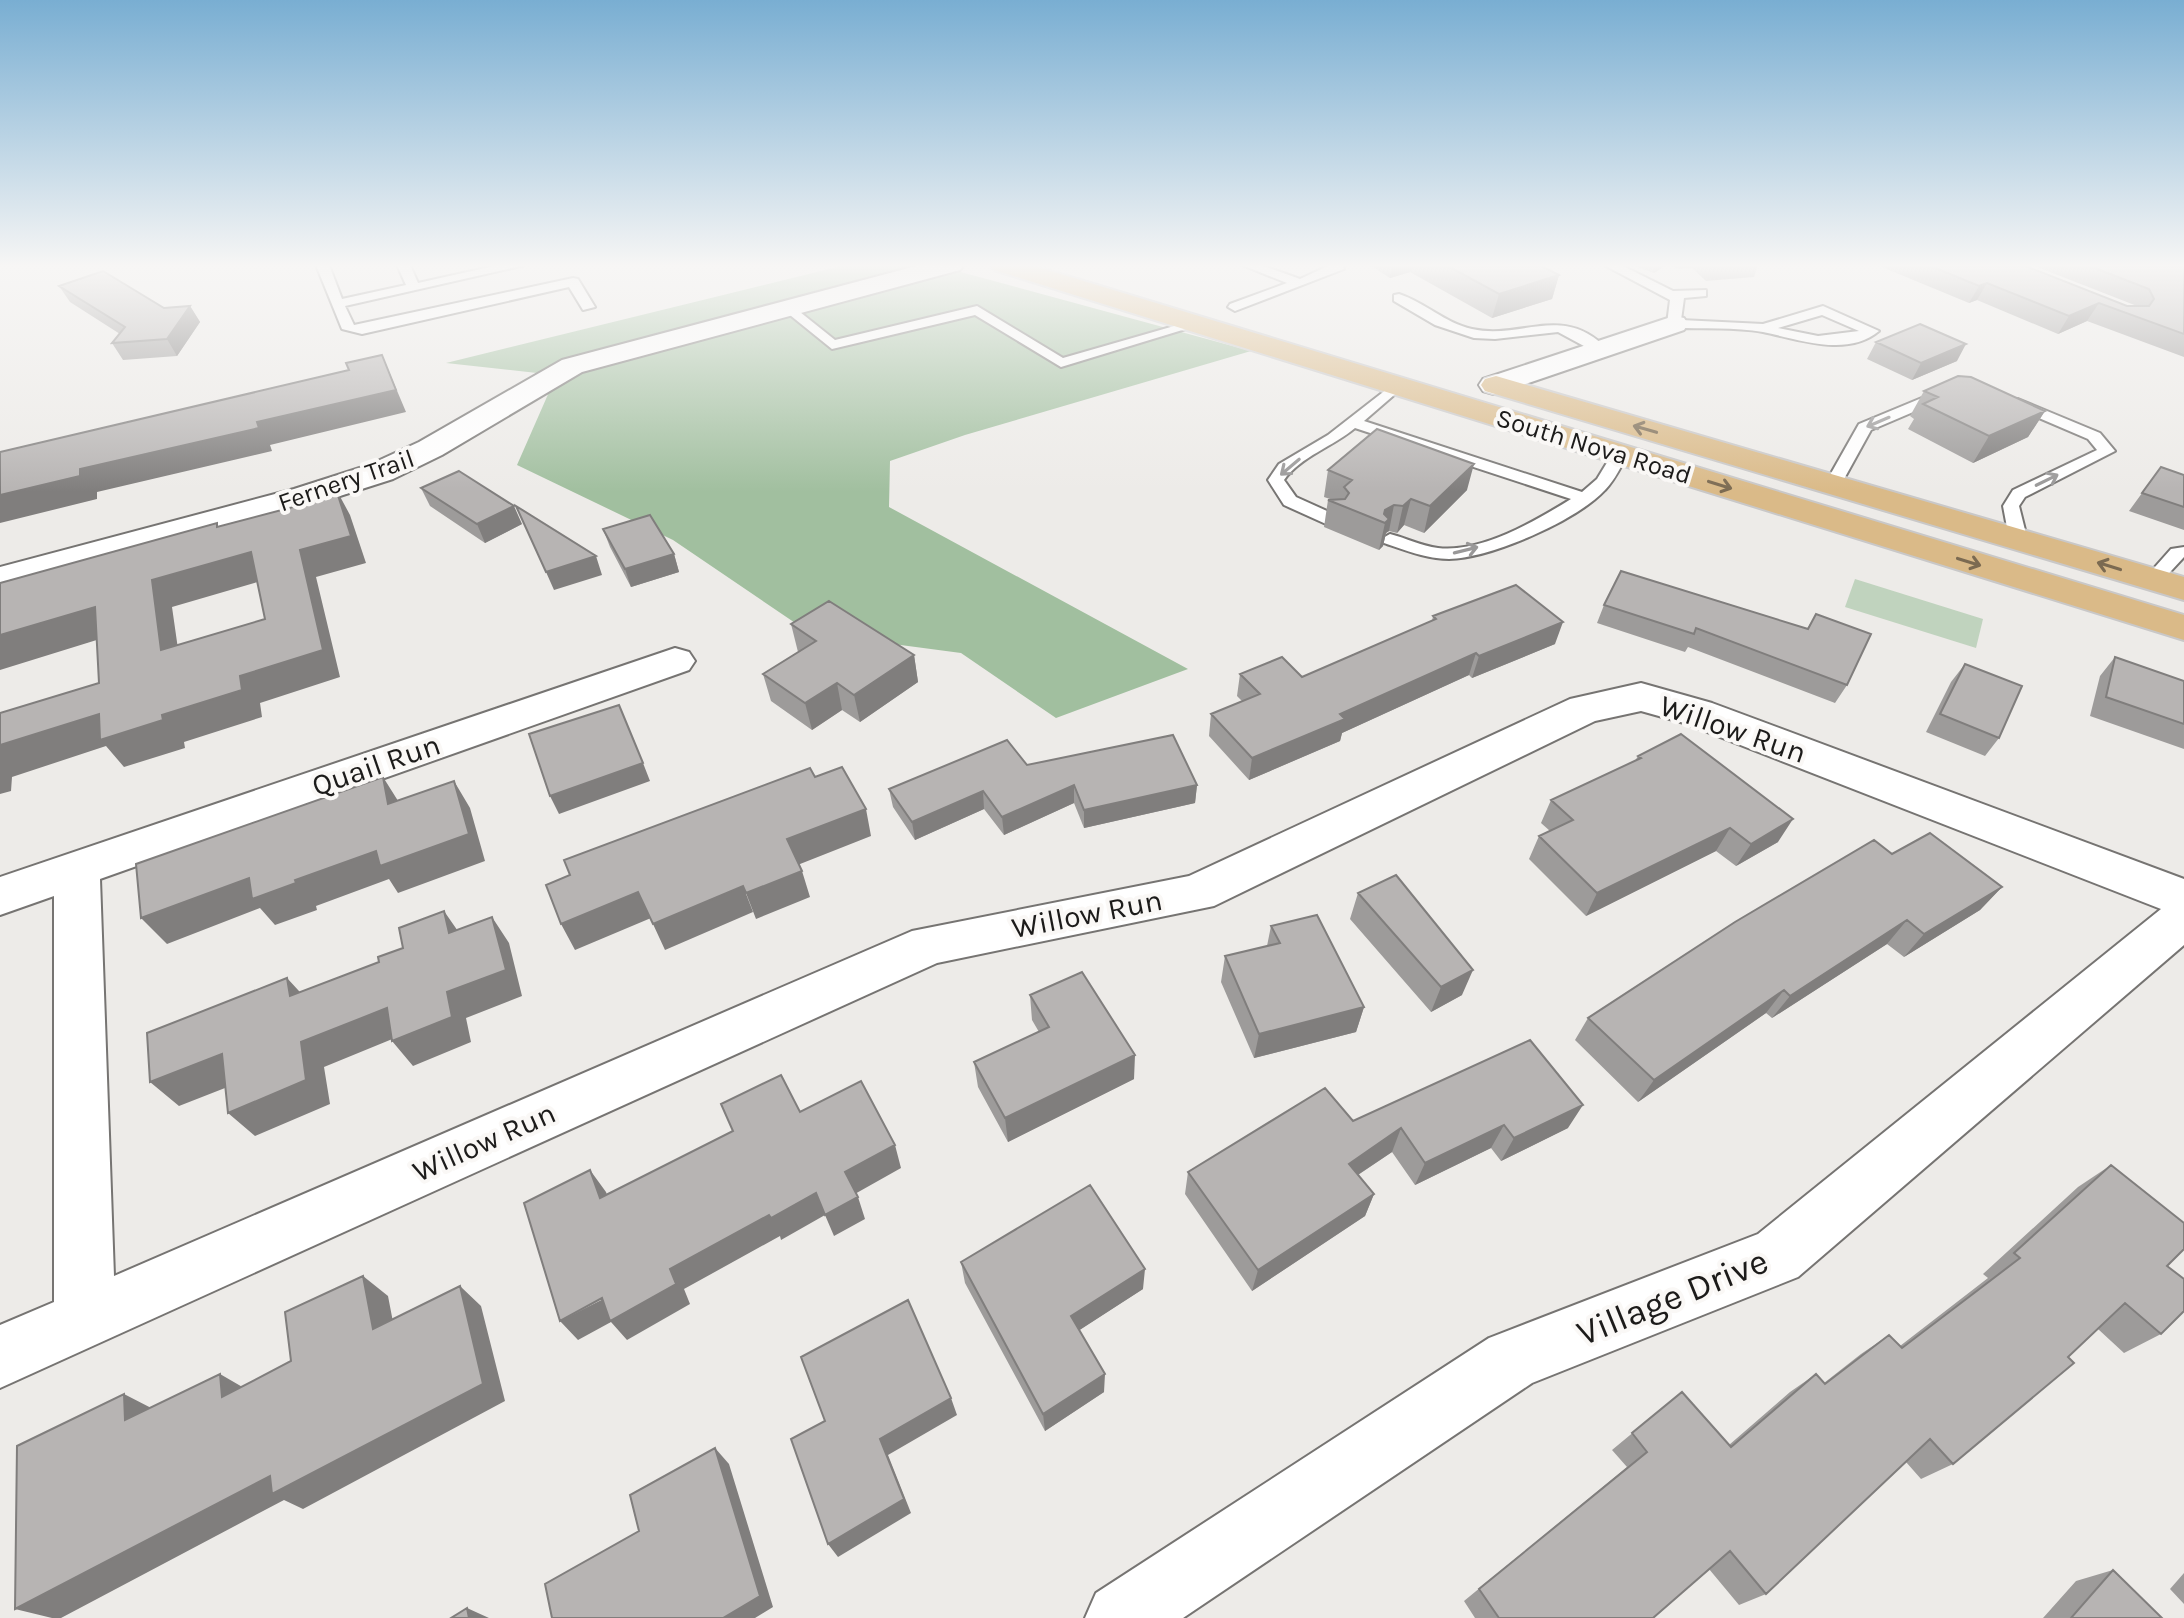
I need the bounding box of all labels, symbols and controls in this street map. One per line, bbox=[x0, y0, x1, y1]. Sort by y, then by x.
street label: South Nova Road bbox=[1492, 402, 1695, 491]
one-way arrow bbox=[1866, 415, 1891, 430]
one-way arrow bbox=[1633, 421, 1659, 436]
street label: Fernery Trail bbox=[274, 443, 418, 518]
one-way arrow bbox=[1279, 457, 1300, 475]
one-way arrow bbox=[2034, 472, 2058, 487]
one-way arrow bbox=[1707, 479, 1732, 493]
one-way arrow bbox=[1452, 542, 1478, 557]
one-way arrow bbox=[1955, 555, 1981, 570]
one-way arrow bbox=[2097, 558, 2123, 573]
street label: Willow Run bbox=[1655, 687, 1811, 771]
street label: Quail Run bbox=[307, 726, 445, 804]
street label: Willow Run bbox=[1009, 882, 1165, 946]
street label: Willow Run bbox=[407, 1095, 561, 1189]
street label: Village Drive bbox=[1571, 1240, 1774, 1354]

